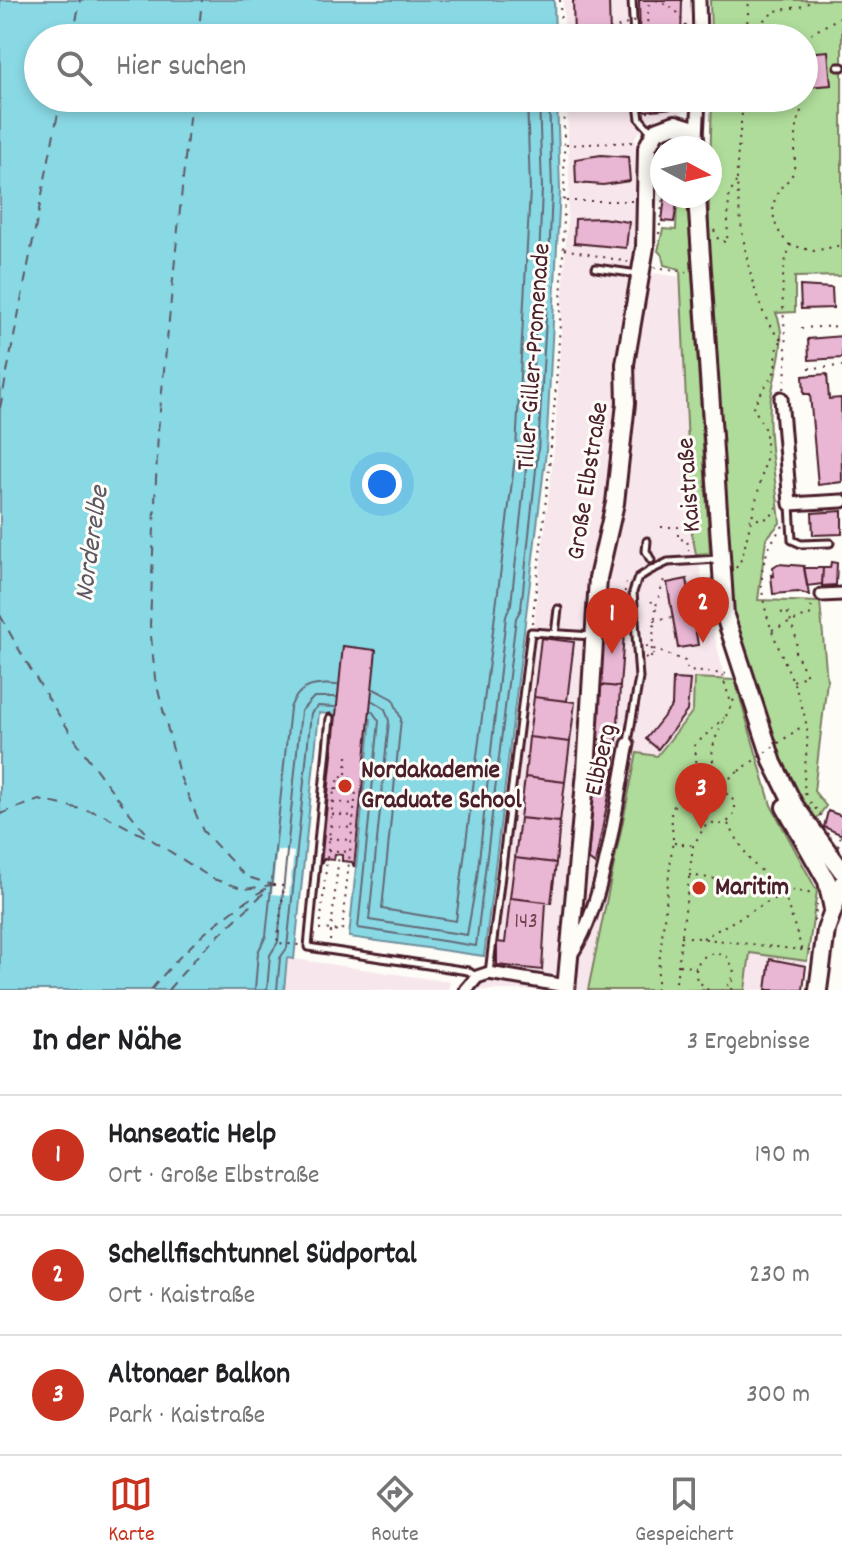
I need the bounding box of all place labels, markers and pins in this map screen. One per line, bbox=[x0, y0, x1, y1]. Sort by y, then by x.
pin: 2 bbox=[677, 577, 729, 643]
pin: 1 bbox=[586, 588, 638, 654]
place label: Nordakademie Graduate School bbox=[361, 753, 523, 820]
pin: 3 bbox=[675, 763, 727, 829]
marker: Nordakademie Graduate School bbox=[336, 777, 354, 795]
place label: Maritim bbox=[715, 870, 789, 907]
marker: Maritim bbox=[690, 879, 708, 897]

